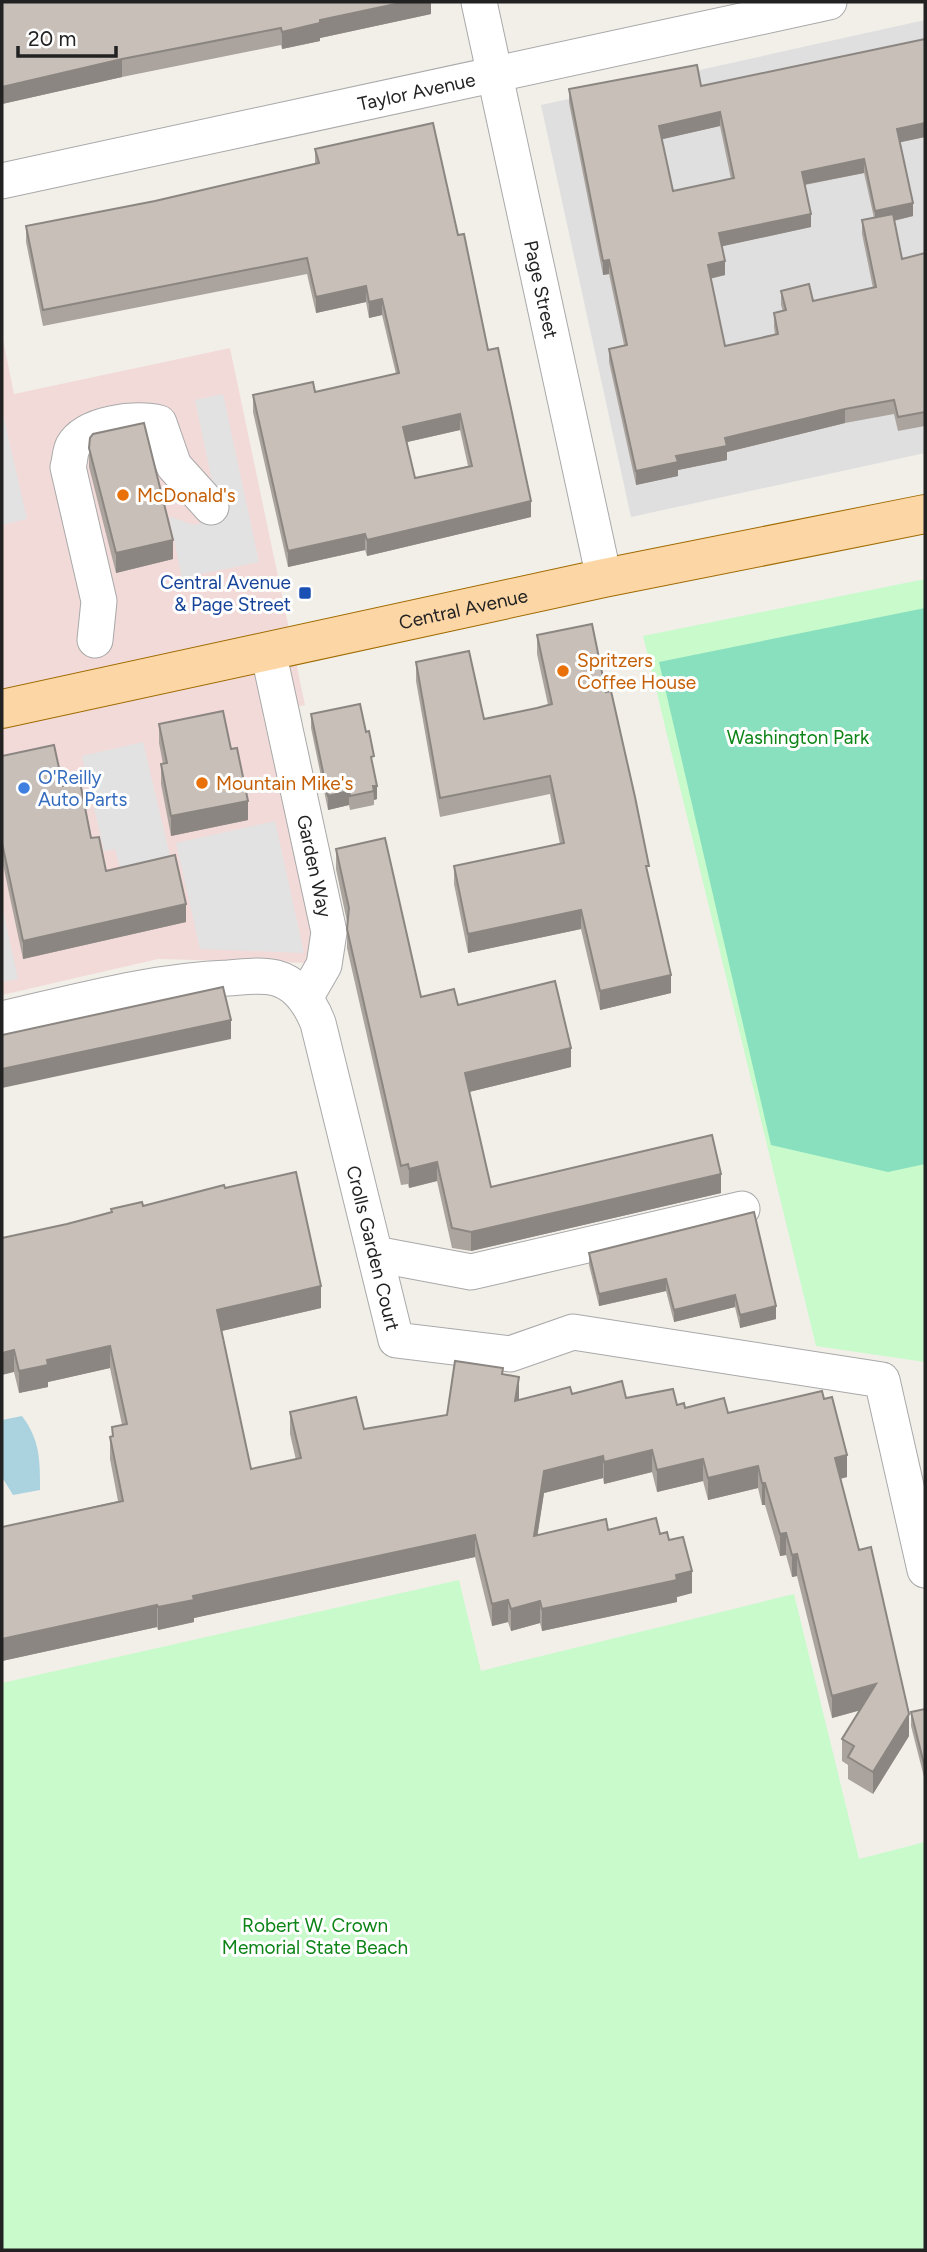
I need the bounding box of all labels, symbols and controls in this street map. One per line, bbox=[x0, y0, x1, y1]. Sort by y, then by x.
scale bar bbox=[18, 14, 116, 58]
text: 20 m bbox=[28, 26, 76, 51]
street label: Taylor Avenue bbox=[356, 67, 477, 115]
street label: Page Street bbox=[520, 238, 563, 341]
place label: McDonald's bbox=[137, 484, 236, 507]
marker: McDonald's bbox=[115, 487, 131, 503]
place label: Central Avenue & Page Street bbox=[160, 571, 291, 616]
street label: Central Avenue bbox=[397, 583, 530, 634]
marker: Central Avenue & Page Street bbox=[297, 585, 313, 601]
place label: Spritzers Coffee House bbox=[577, 649, 696, 694]
marker: Spritzers Coffee House bbox=[555, 663, 571, 679]
park label: Washington Park bbox=[727, 726, 870, 749]
place label: O'Reilly Auto Parts bbox=[38, 766, 127, 811]
place label: Mountain Mike's bbox=[216, 772, 353, 795]
marker: Mountain Mike's bbox=[194, 775, 210, 791]
marker: O'Reilly Auto Parts bbox=[16, 780, 32, 796]
street label: Garden Way bbox=[292, 813, 337, 919]
street label: Crolls Garden Court bbox=[342, 1163, 405, 1333]
park label: Robert W. Crown Memorial State Beach bbox=[222, 1914, 408, 1959]

